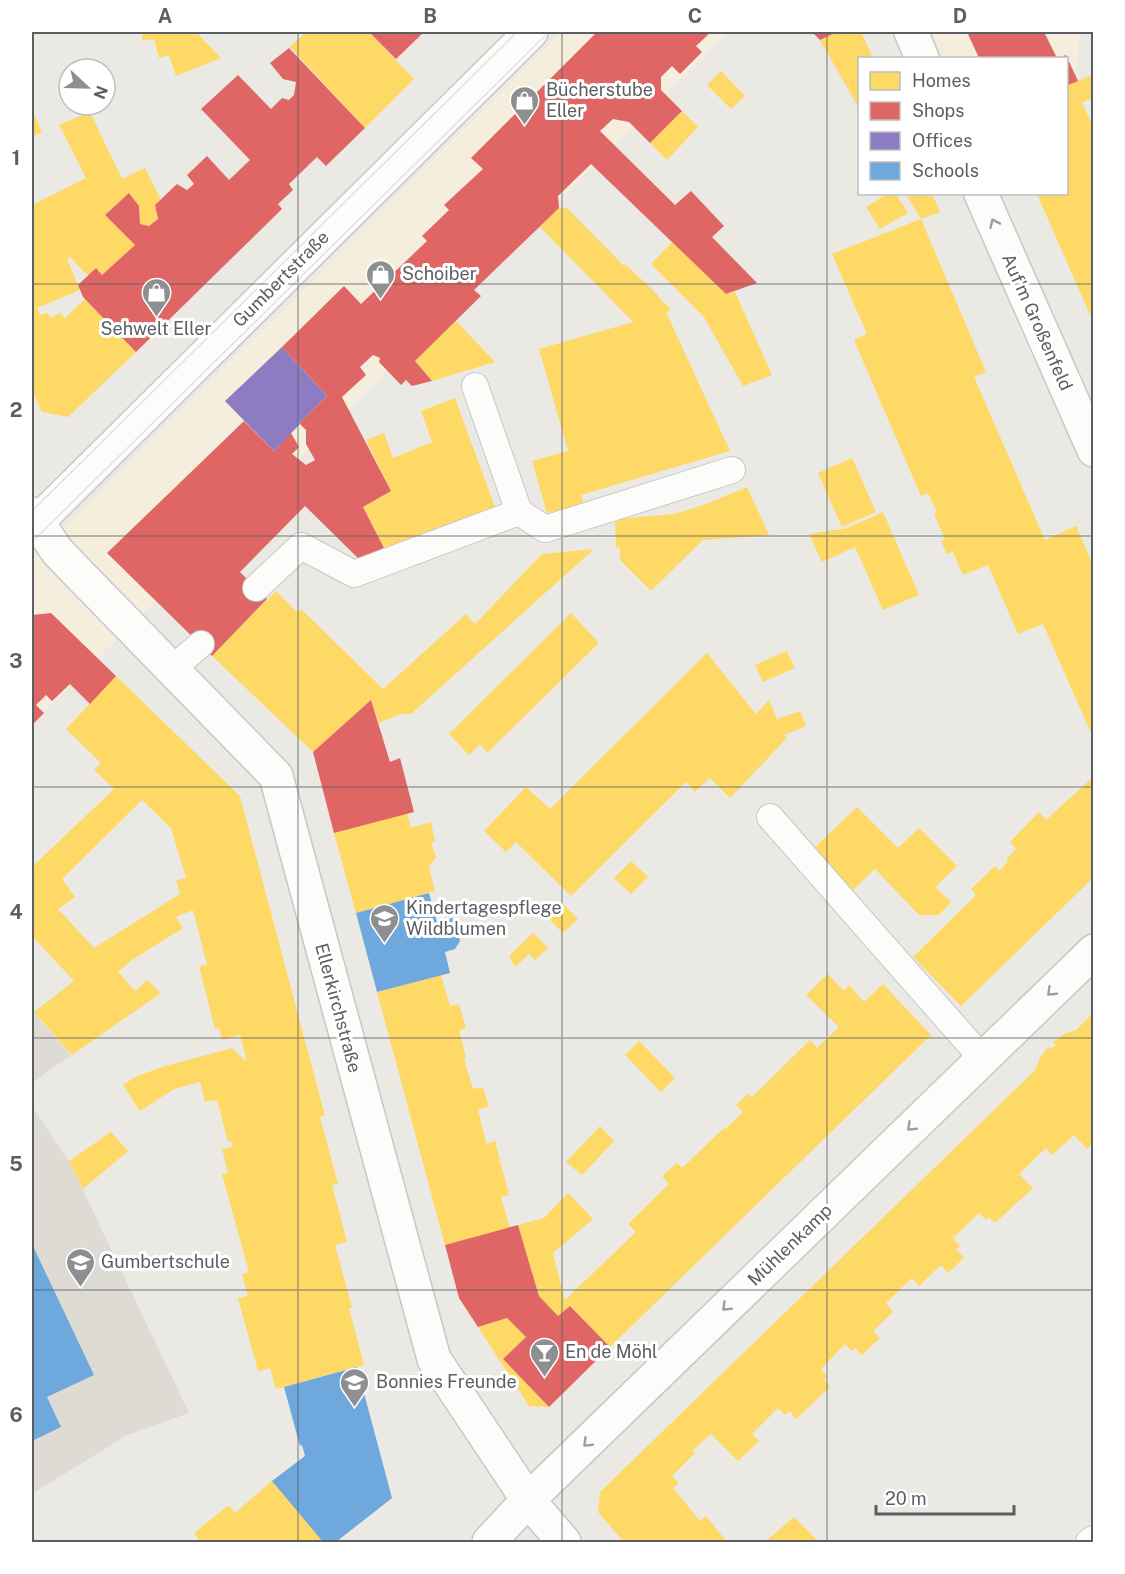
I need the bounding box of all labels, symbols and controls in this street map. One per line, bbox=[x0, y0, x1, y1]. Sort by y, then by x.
text: A bbox=[158, 4, 172, 28]
text: B bbox=[423, 4, 437, 28]
text: C bbox=[688, 4, 702, 28]
text: D bbox=[953, 4, 967, 28]
north arrow bbox=[57, 57, 117, 117]
legend bbox=[858, 57, 1068, 195]
text: Homes bbox=[912, 70, 971, 91]
place label: Bücherstube Eller bbox=[546, 79, 653, 121]
text: N bbox=[89, 83, 112, 102]
shop icon: Bücherstube Eller bbox=[509, 84, 541, 126]
text: Shops bbox=[912, 100, 964, 121]
text: Offices bbox=[912, 130, 972, 151]
text: 1 bbox=[12, 146, 20, 170]
text: Schools bbox=[912, 160, 979, 181]
one-way arrow bbox=[990, 219, 1002, 230]
street label: Gumbertstraße bbox=[228, 226, 333, 331]
street label: Auf'm Großenfeld bbox=[998, 250, 1077, 394]
shop icon: Schoiber bbox=[365, 258, 397, 300]
place label: Schoiber bbox=[402, 263, 477, 284]
shop icon: Sehwelt Eller bbox=[140, 276, 172, 318]
place label: Sehwelt Eller bbox=[101, 318, 211, 339]
text: 2 bbox=[10, 398, 22, 422]
text: 3 bbox=[9, 649, 23, 673]
place label: Kindertagespflege Wildblumen bbox=[406, 897, 562, 939]
text: 4 bbox=[9, 900, 23, 924]
school or university icon: Kindertagespflege Wildblumen bbox=[369, 902, 401, 944]
street label: Ellerkirchstraße bbox=[311, 941, 366, 1075]
one-way arrow bbox=[1048, 984, 1059, 995]
one-way arrow bbox=[908, 1120, 919, 1131]
text: 5 bbox=[9, 1152, 23, 1176]
street label: Mühlenkamp bbox=[743, 1199, 836, 1290]
school or university icon: Gumbertschule bbox=[64, 1246, 96, 1288]
place label: Gumbertschule bbox=[101, 1251, 230, 1272]
one-way arrow bbox=[723, 1300, 733, 1311]
bar icon: En de Möhl bbox=[528, 1336, 560, 1378]
place label: En de Möhl bbox=[565, 1341, 657, 1362]
school or university icon: Bonnies Freunde bbox=[339, 1366, 371, 1408]
place label: Bonnies Freunde bbox=[376, 1371, 517, 1392]
text: 6 bbox=[9, 1403, 23, 1427]
one-way arrow bbox=[583, 1436, 593, 1447]
scale bar bbox=[876, 1478, 1014, 1516]
text: 20 m bbox=[885, 1488, 927, 1509]

